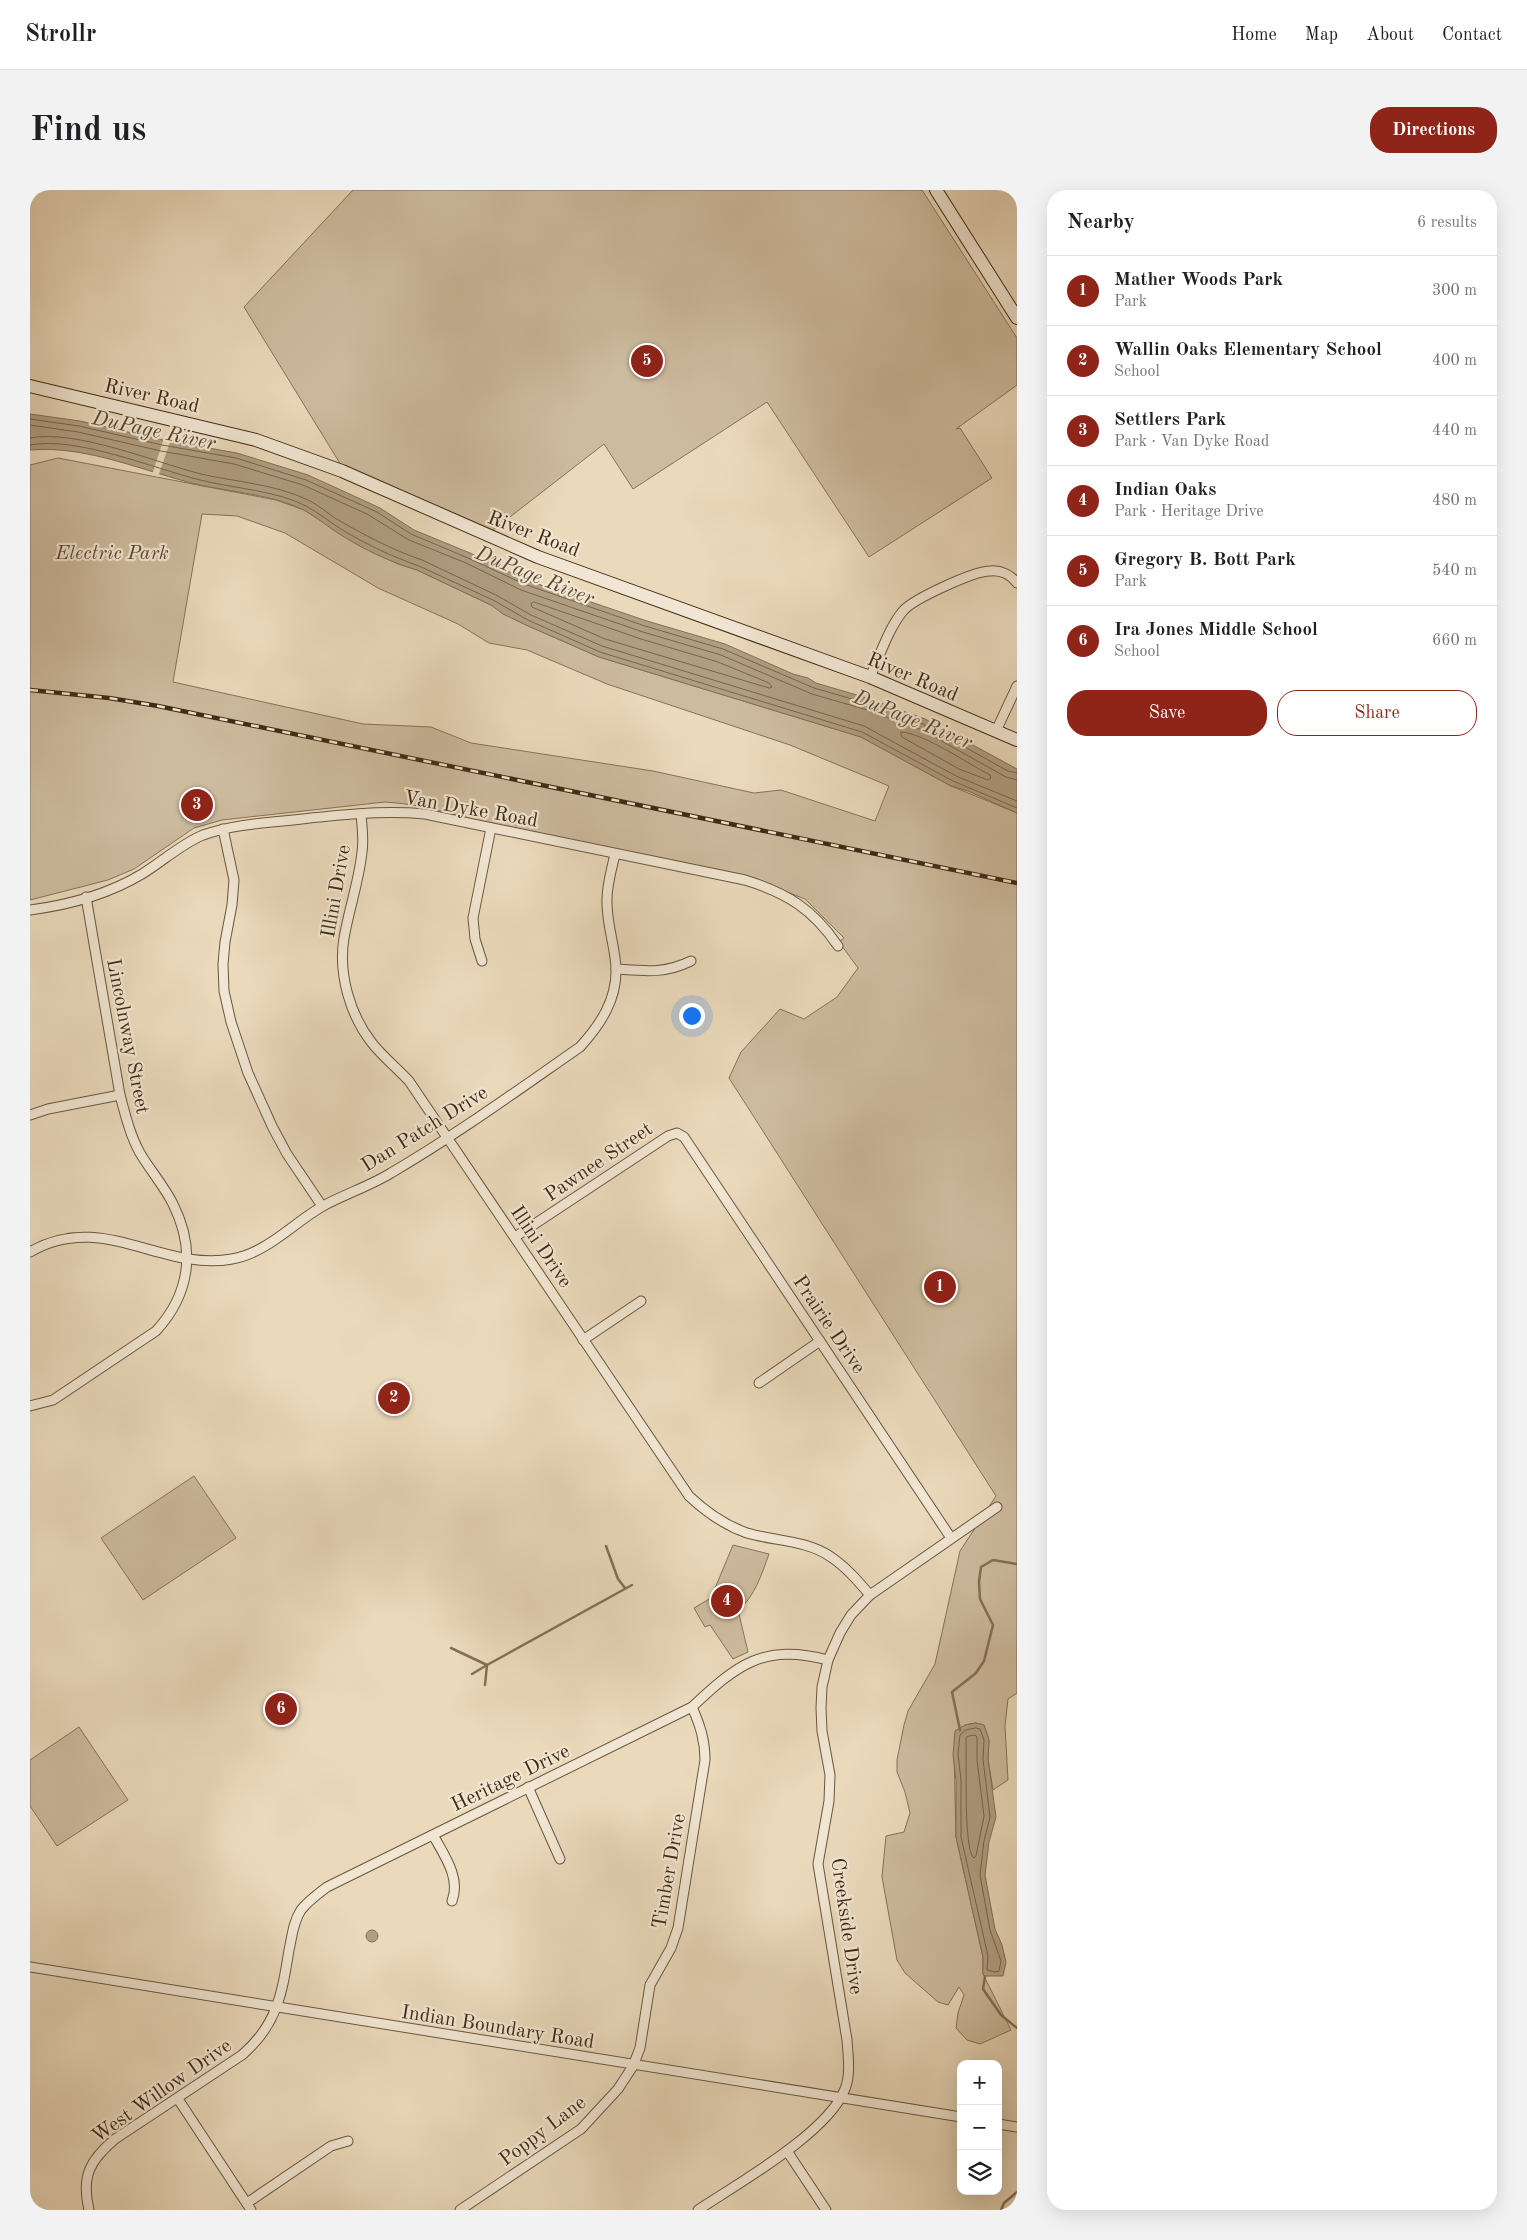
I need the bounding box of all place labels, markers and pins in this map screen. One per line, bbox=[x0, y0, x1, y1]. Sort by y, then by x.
pin: 5 bbox=[631, 342, 663, 380]
pin: 3 bbox=[181, 786, 213, 824]
pin: 1 bbox=[924, 1268, 956, 1306]
pin: 2 bbox=[378, 1379, 410, 1417]
pin: 4 bbox=[711, 1582, 743, 1620]
pin: 6 bbox=[265, 1690, 297, 1728]

